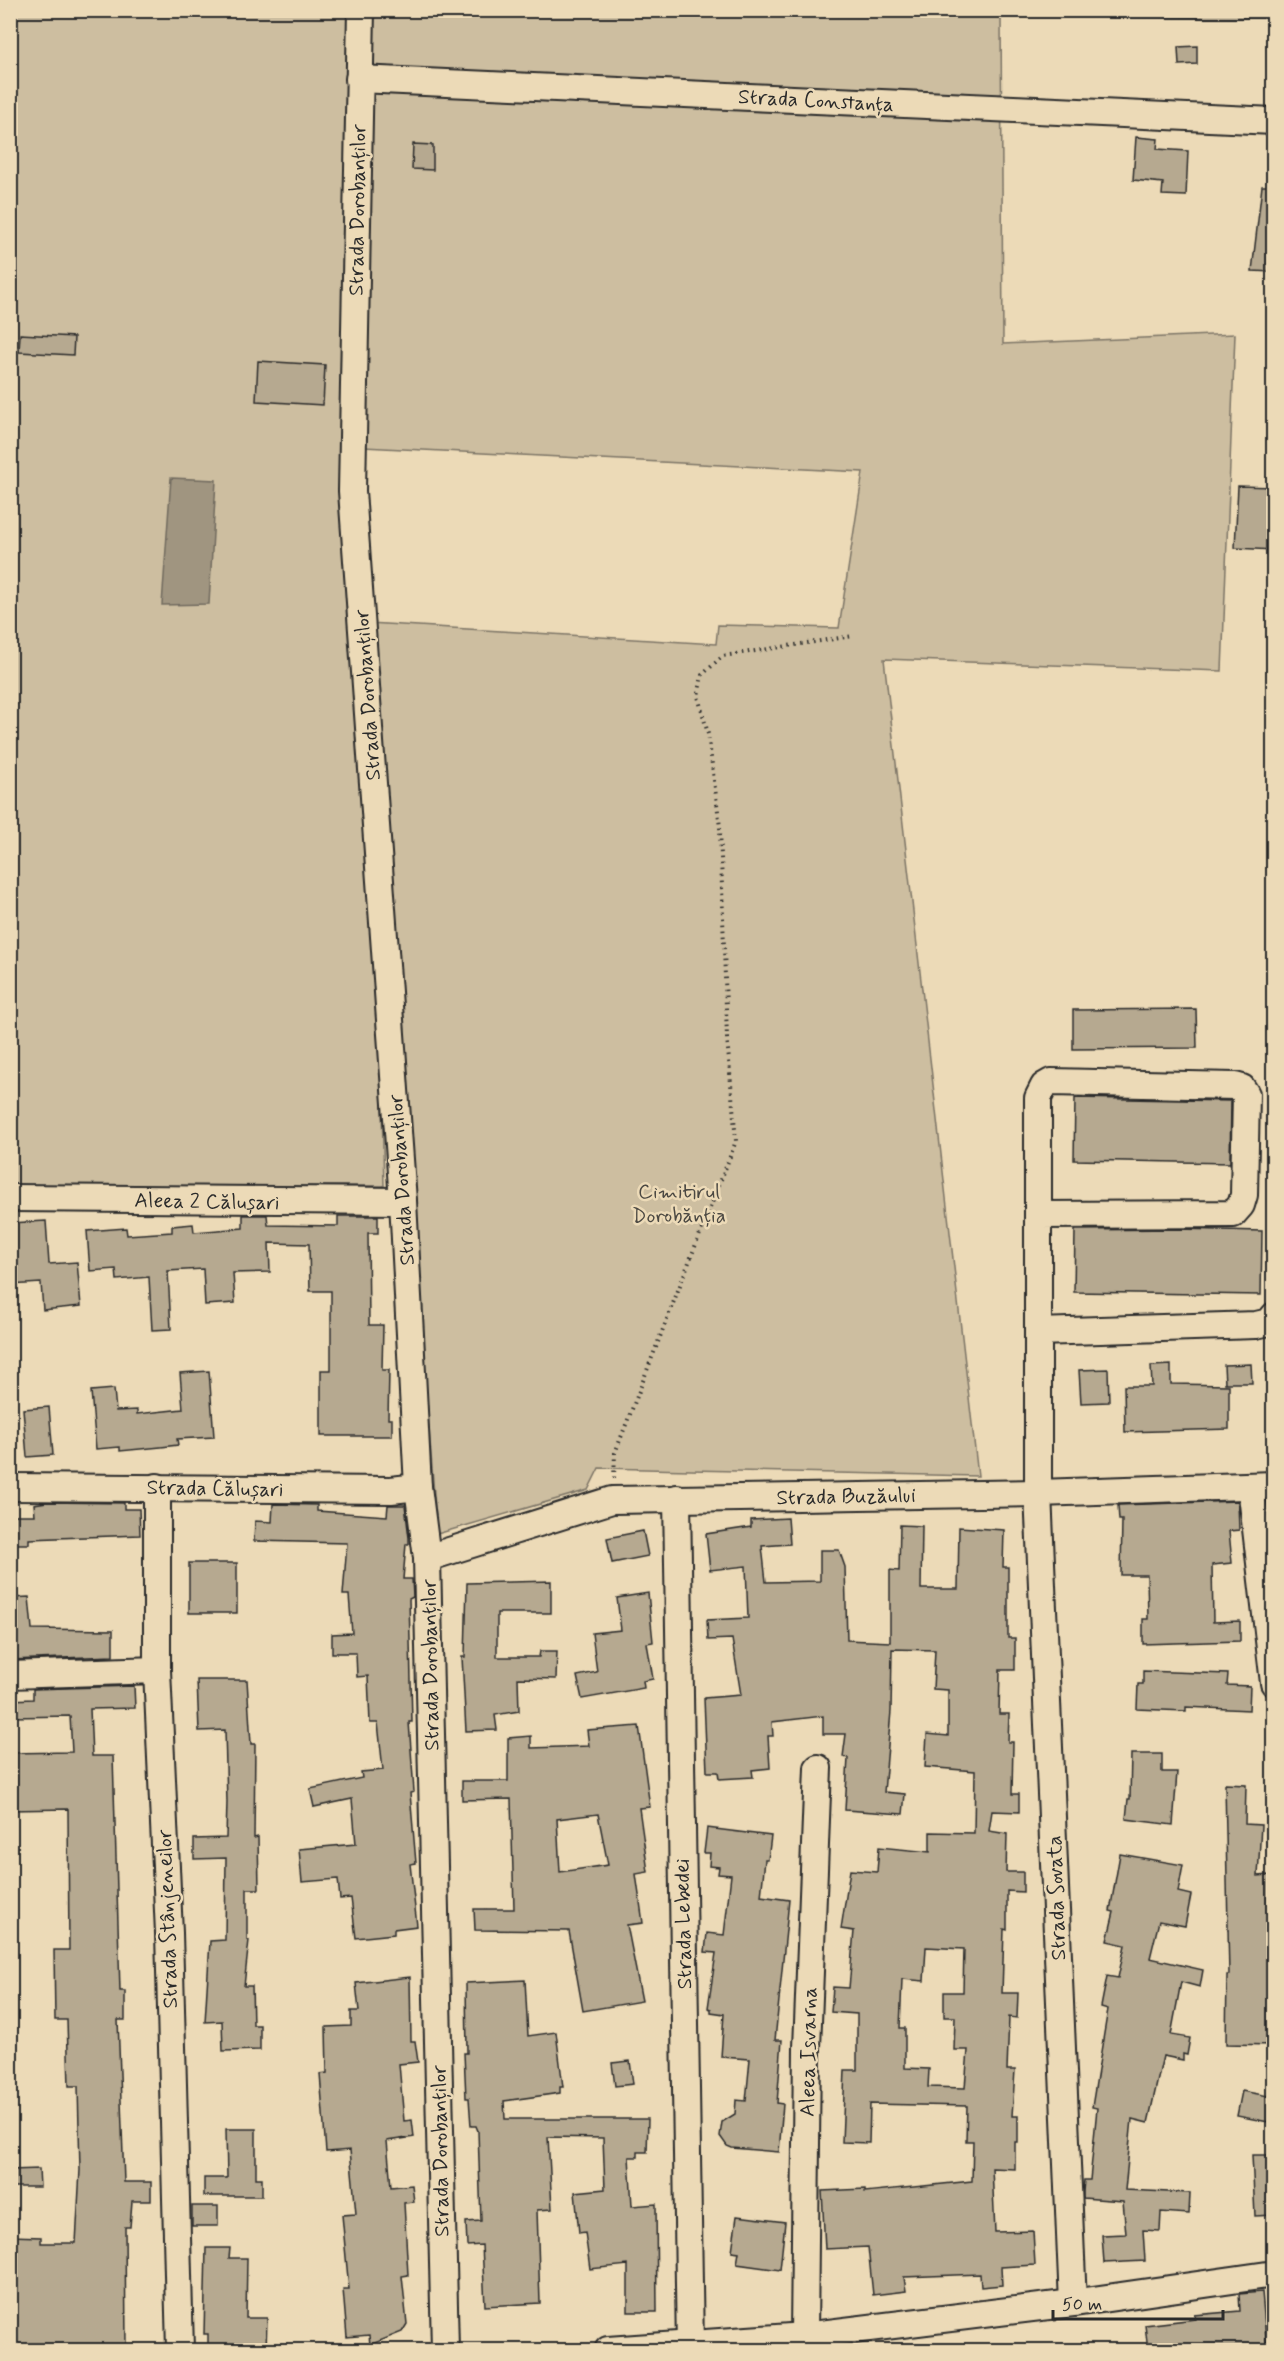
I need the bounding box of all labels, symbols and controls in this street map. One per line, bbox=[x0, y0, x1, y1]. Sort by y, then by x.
street label: Strada Constanța bbox=[737, 83, 894, 119]
street label: Strada Dorobanților bbox=[343, 124, 373, 296]
street label: Strada Dorobanților bbox=[348, 608, 388, 781]
street label: Strada Dorobanților bbox=[382, 1093, 422, 1266]
park label: Cimitirul Dorobănția bbox=[632, 1178, 726, 1230]
street label: Aleea 2 Călușari bbox=[134, 1187, 280, 1217]
street label: Strada Călușari bbox=[146, 1474, 284, 1504]
street label: Strada Buzăului bbox=[776, 1482, 916, 1512]
street label: Strada Dorobanților bbox=[415, 1579, 446, 1751]
street label: Strada Stânjeneilor bbox=[151, 1829, 185, 2009]
street label: Strada Sovata bbox=[1041, 1835, 1073, 1961]
street label: Strada Lebedei bbox=[669, 1858, 699, 1990]
street label: Aleea Isvarna bbox=[794, 1987, 824, 2117]
street label: Strada Dorobanților bbox=[425, 2065, 456, 2237]
scale bar bbox=[1053, 2283, 1222, 2321]
text: 50 m bbox=[1062, 2293, 1102, 2317]

